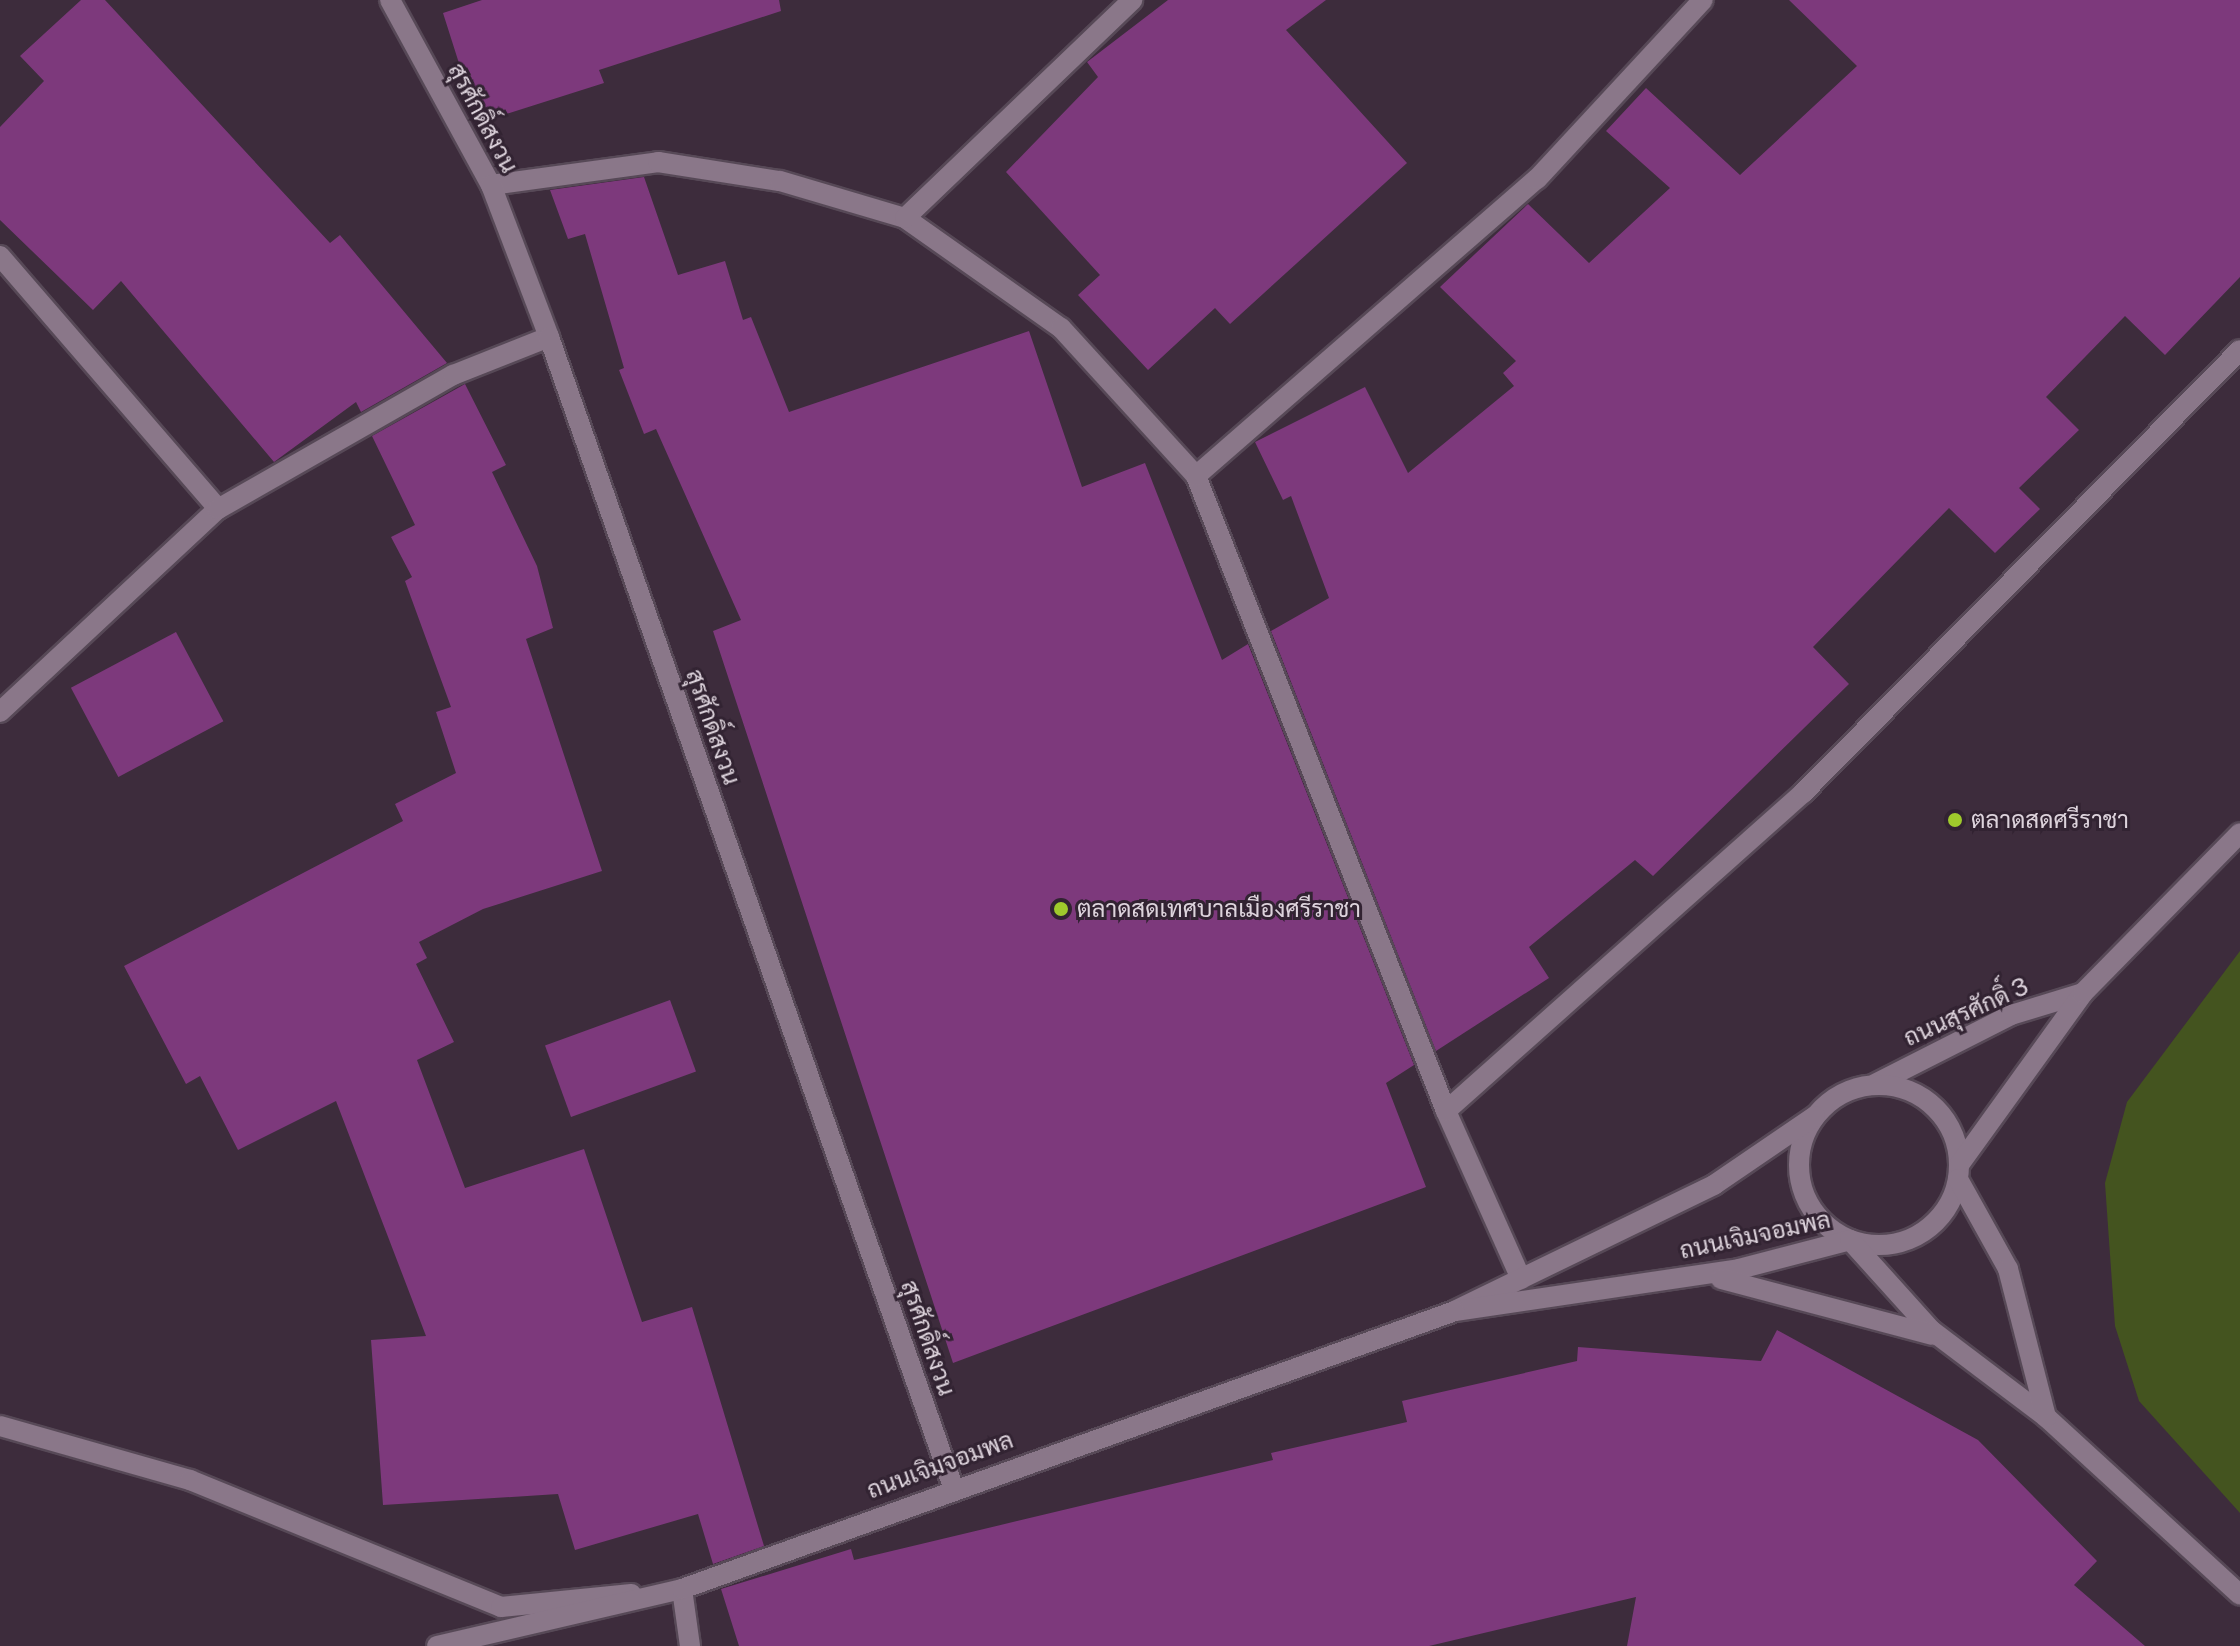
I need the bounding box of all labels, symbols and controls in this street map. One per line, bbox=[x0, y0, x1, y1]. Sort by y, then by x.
street label: สุรศักดิ์สงวน bbox=[442, 58, 524, 178]
street label: สุรศักดิ์สงวน bbox=[680, 665, 746, 789]
place label: ตลาดสดศรีราชา bbox=[1971, 806, 2129, 834]
marker: ตลาดสดศรีราชา bbox=[1946, 811, 1964, 829]
place label: ตลาดสดเทศบาลเมืองศรีราชา bbox=[1077, 895, 1361, 923]
marker: ตลาดสดเทศบาลเมืองศรีราชา bbox=[1052, 900, 1070, 918]
street label: ถนนสุรศักดิ์ 3 bbox=[1899, 972, 2033, 1052]
street label: ถนนเจิมจอมพล bbox=[1677, 1205, 1833, 1265]
street label: สุรศักดิ์สงวน bbox=[895, 1276, 961, 1400]
street label: ถนนเจิมจอมพล bbox=[863, 1425, 1017, 1505]

